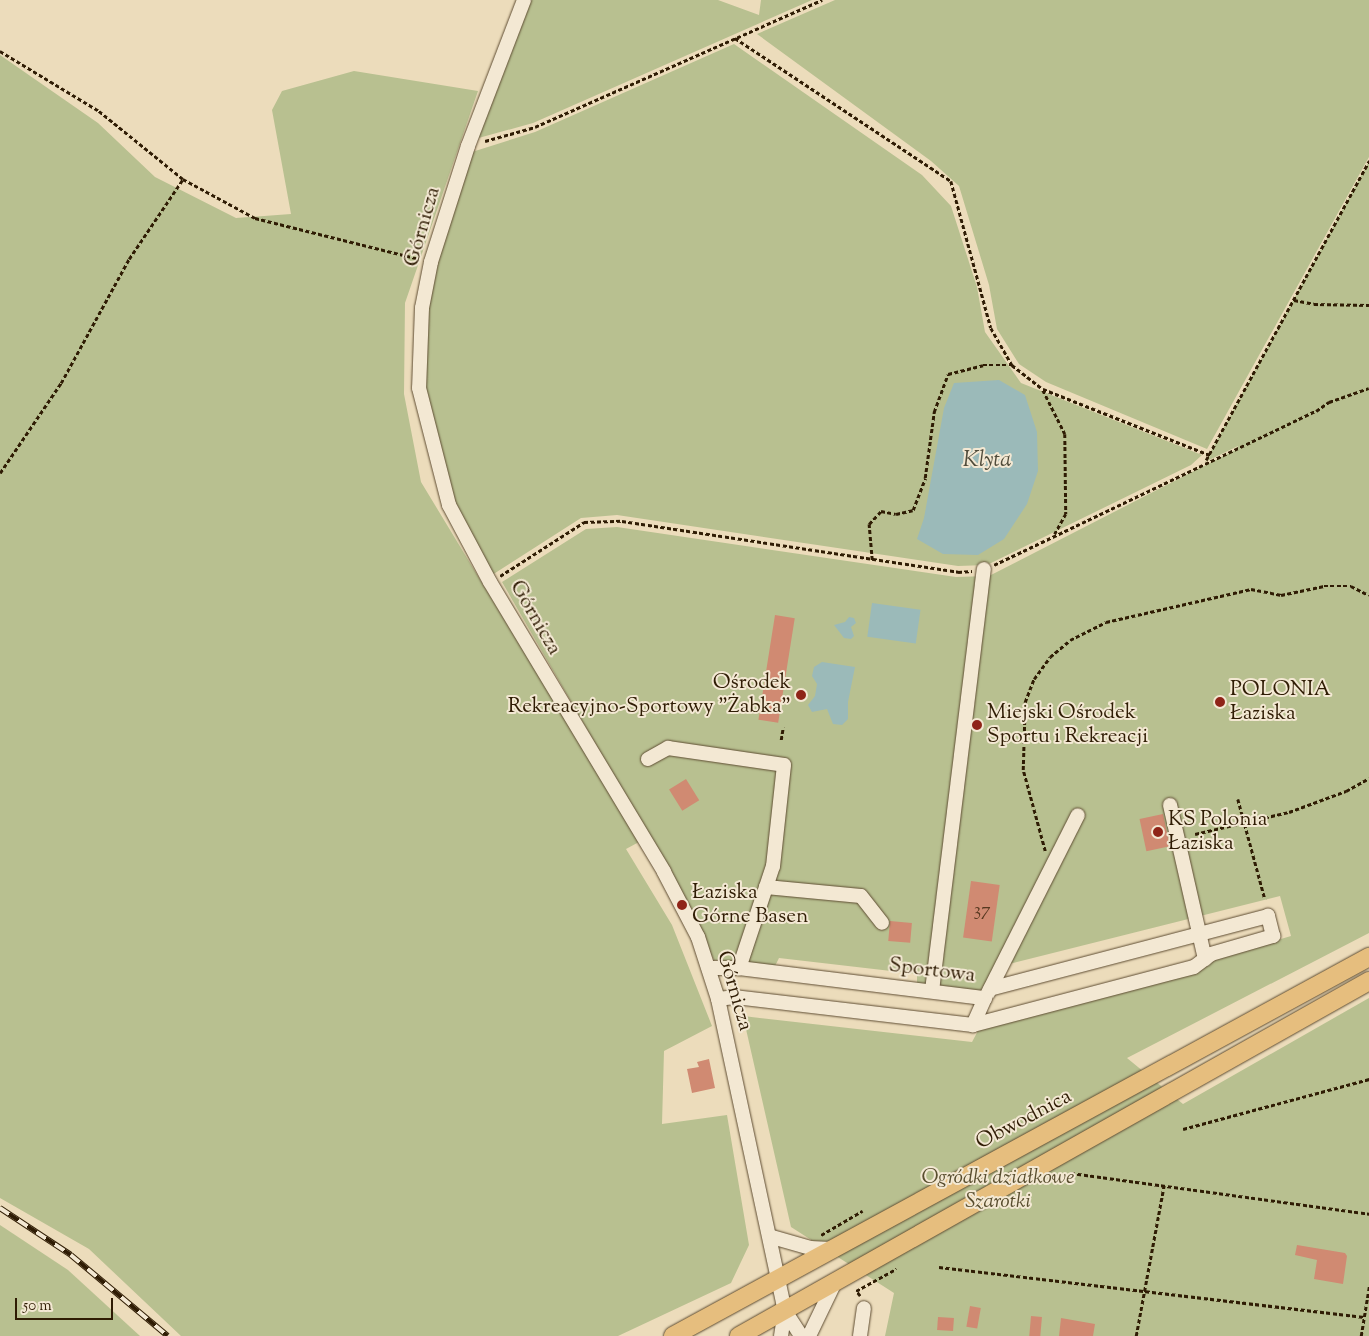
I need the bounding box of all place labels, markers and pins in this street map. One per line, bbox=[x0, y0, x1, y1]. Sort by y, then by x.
place label: Ośrodek Rekreacyjno-Sportowy "Żabka" bbox=[508, 670, 791, 720]
place label: POLONIA Łaziska bbox=[1230, 677, 1331, 727]
marker: Ośrodek Rekreacyjno-Sportowy "Żabka" bbox=[795, 689, 807, 701]
marker: POLONIA Łaziska bbox=[1214, 696, 1226, 708]
place label: Miejski Ośrodek Sportu i Rekreacji bbox=[987, 700, 1148, 750]
marker: Miejski Ośrodek Sportu i Rekreacji bbox=[971, 719, 983, 731]
place label: KS Polonia Łaziska bbox=[1168, 807, 1267, 857]
marker: KS Polonia Łaziska bbox=[1152, 826, 1164, 838]
place label: Łaziska Górne Basen bbox=[692, 880, 808, 930]
marker: Łaziska Górne Basen bbox=[676, 899, 688, 911]

